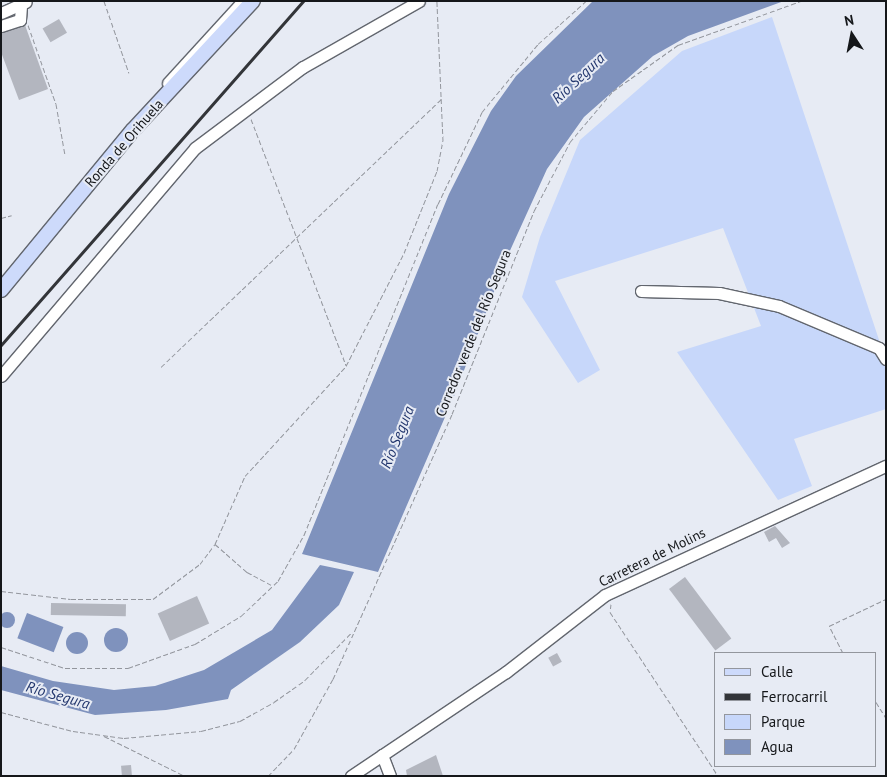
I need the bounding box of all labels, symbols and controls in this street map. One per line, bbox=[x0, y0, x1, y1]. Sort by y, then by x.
north arrow bbox=[827, 10, 877, 60]
text: N bbox=[843, 11, 855, 30]
water label: Río Segura bbox=[548, 49, 608, 107]
street label: Ronda de Orihuela bbox=[81, 96, 167, 190]
street label: Corredor verde del Río Segura bbox=[432, 247, 514, 419]
water label: Río Segura bbox=[376, 403, 418, 471]
street label: Carretera de Molins bbox=[596, 524, 708, 590]
legend bbox=[714, 652, 877, 767]
text: Calle bbox=[761, 662, 793, 681]
water label: Río Segura bbox=[24, 677, 92, 713]
text: Ferrocarril bbox=[761, 687, 827, 706]
text: Parque bbox=[761, 712, 805, 731]
text: Agua bbox=[761, 737, 793, 756]

